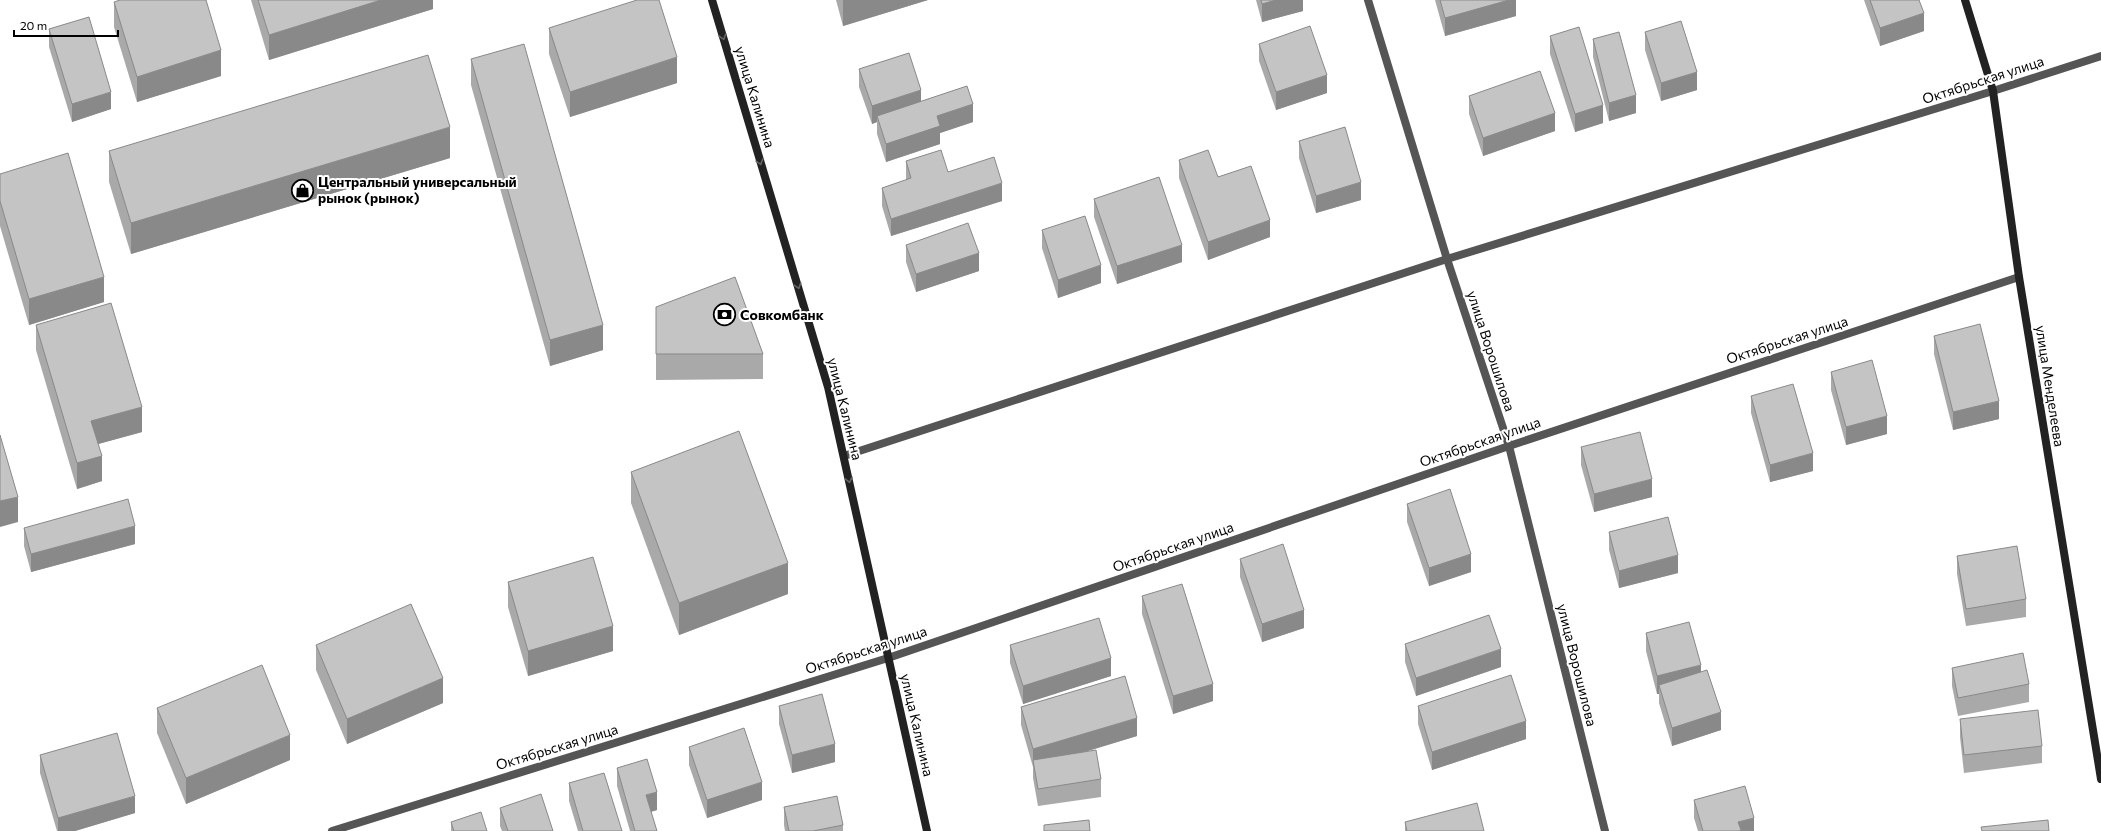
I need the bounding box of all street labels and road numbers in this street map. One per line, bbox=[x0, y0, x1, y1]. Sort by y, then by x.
street label: улица Калинина bbox=[732, 44, 779, 150]
street label: Октябрьская улица bbox=[1920, 52, 2046, 107]
street label: улица Ворошилова bbox=[1464, 288, 1519, 413]
street label: Октябрьская улица bbox=[1724, 312, 1850, 367]
street label: улица Менделеева bbox=[2032, 324, 2068, 448]
street label: улица Калинина bbox=[825, 356, 866, 462]
street label: Октябрьская улица bbox=[1417, 413, 1543, 470]
street label: Октябрьская улица bbox=[1110, 518, 1236, 575]
street label: улица Ворошилова bbox=[1554, 602, 1601, 728]
street label: Октябрьская улица bbox=[803, 622, 929, 677]
street label: улица Калинина bbox=[897, 672, 938, 778]
street label: Октябрьская улица bbox=[494, 720, 620, 773]

